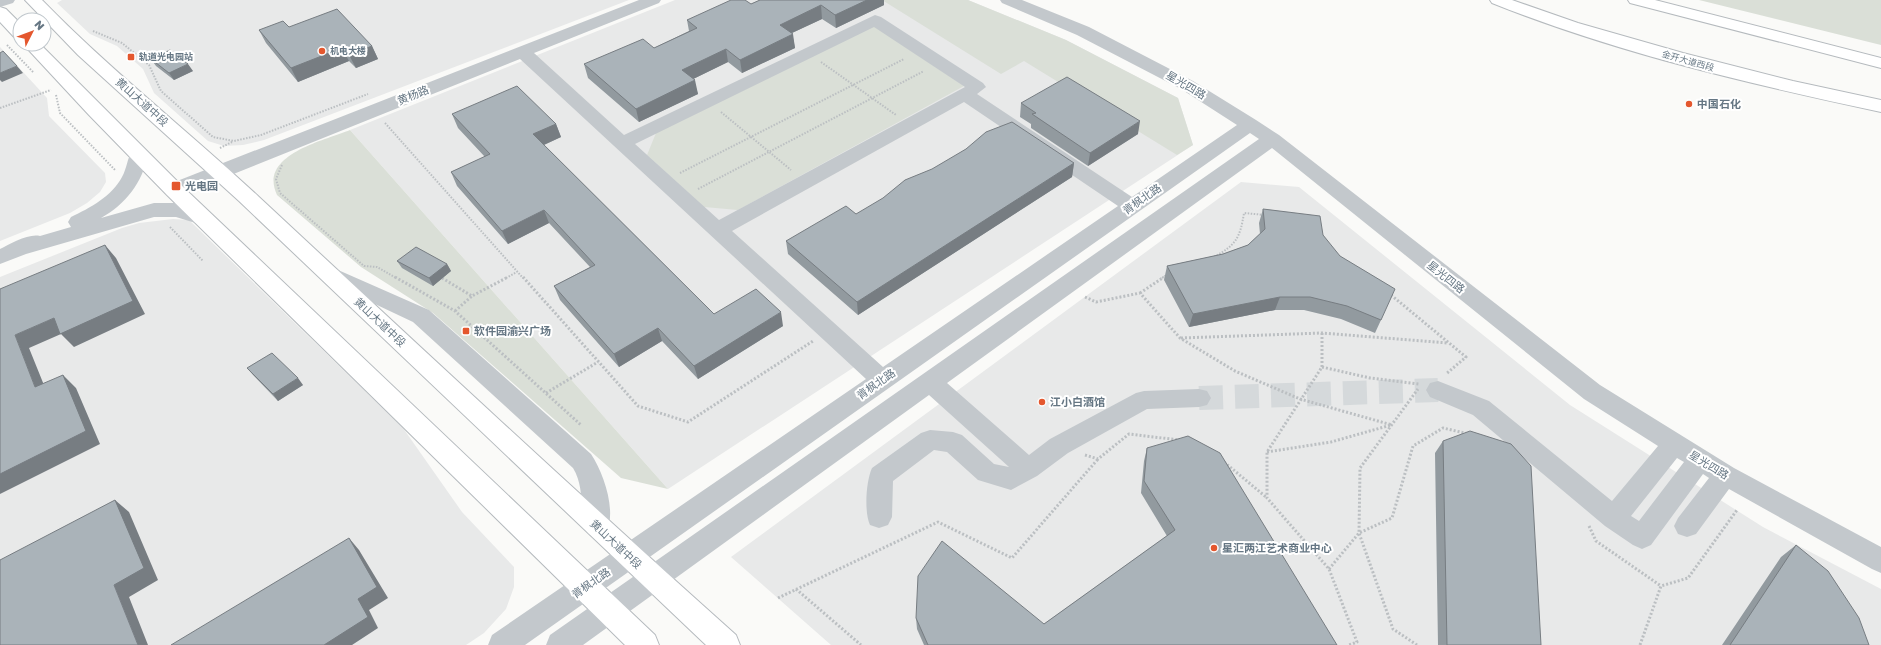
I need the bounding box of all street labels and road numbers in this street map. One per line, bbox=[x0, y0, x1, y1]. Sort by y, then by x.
street label: 金开大道西段 bbox=[1661, 48, 1716, 73]
street label: 星光四路 bbox=[1164, 68, 1209, 101]
street label: 黄山大道中段 bbox=[113, 75, 171, 129]
street label: 黄杨路 bbox=[395, 82, 431, 107]
street label: 青枫北路 bbox=[1120, 181, 1163, 217]
street label: 星光四路 bbox=[1425, 258, 1468, 295]
street label: 黄山大道中段 bbox=[352, 294, 409, 349]
street label: 青枫北路 bbox=[854, 366, 897, 402]
street label: 星光四路 bbox=[1687, 448, 1731, 481]
street label: 黄山大道中段 bbox=[588, 516, 645, 571]
street label: 青枫北路 bbox=[569, 565, 612, 601]

